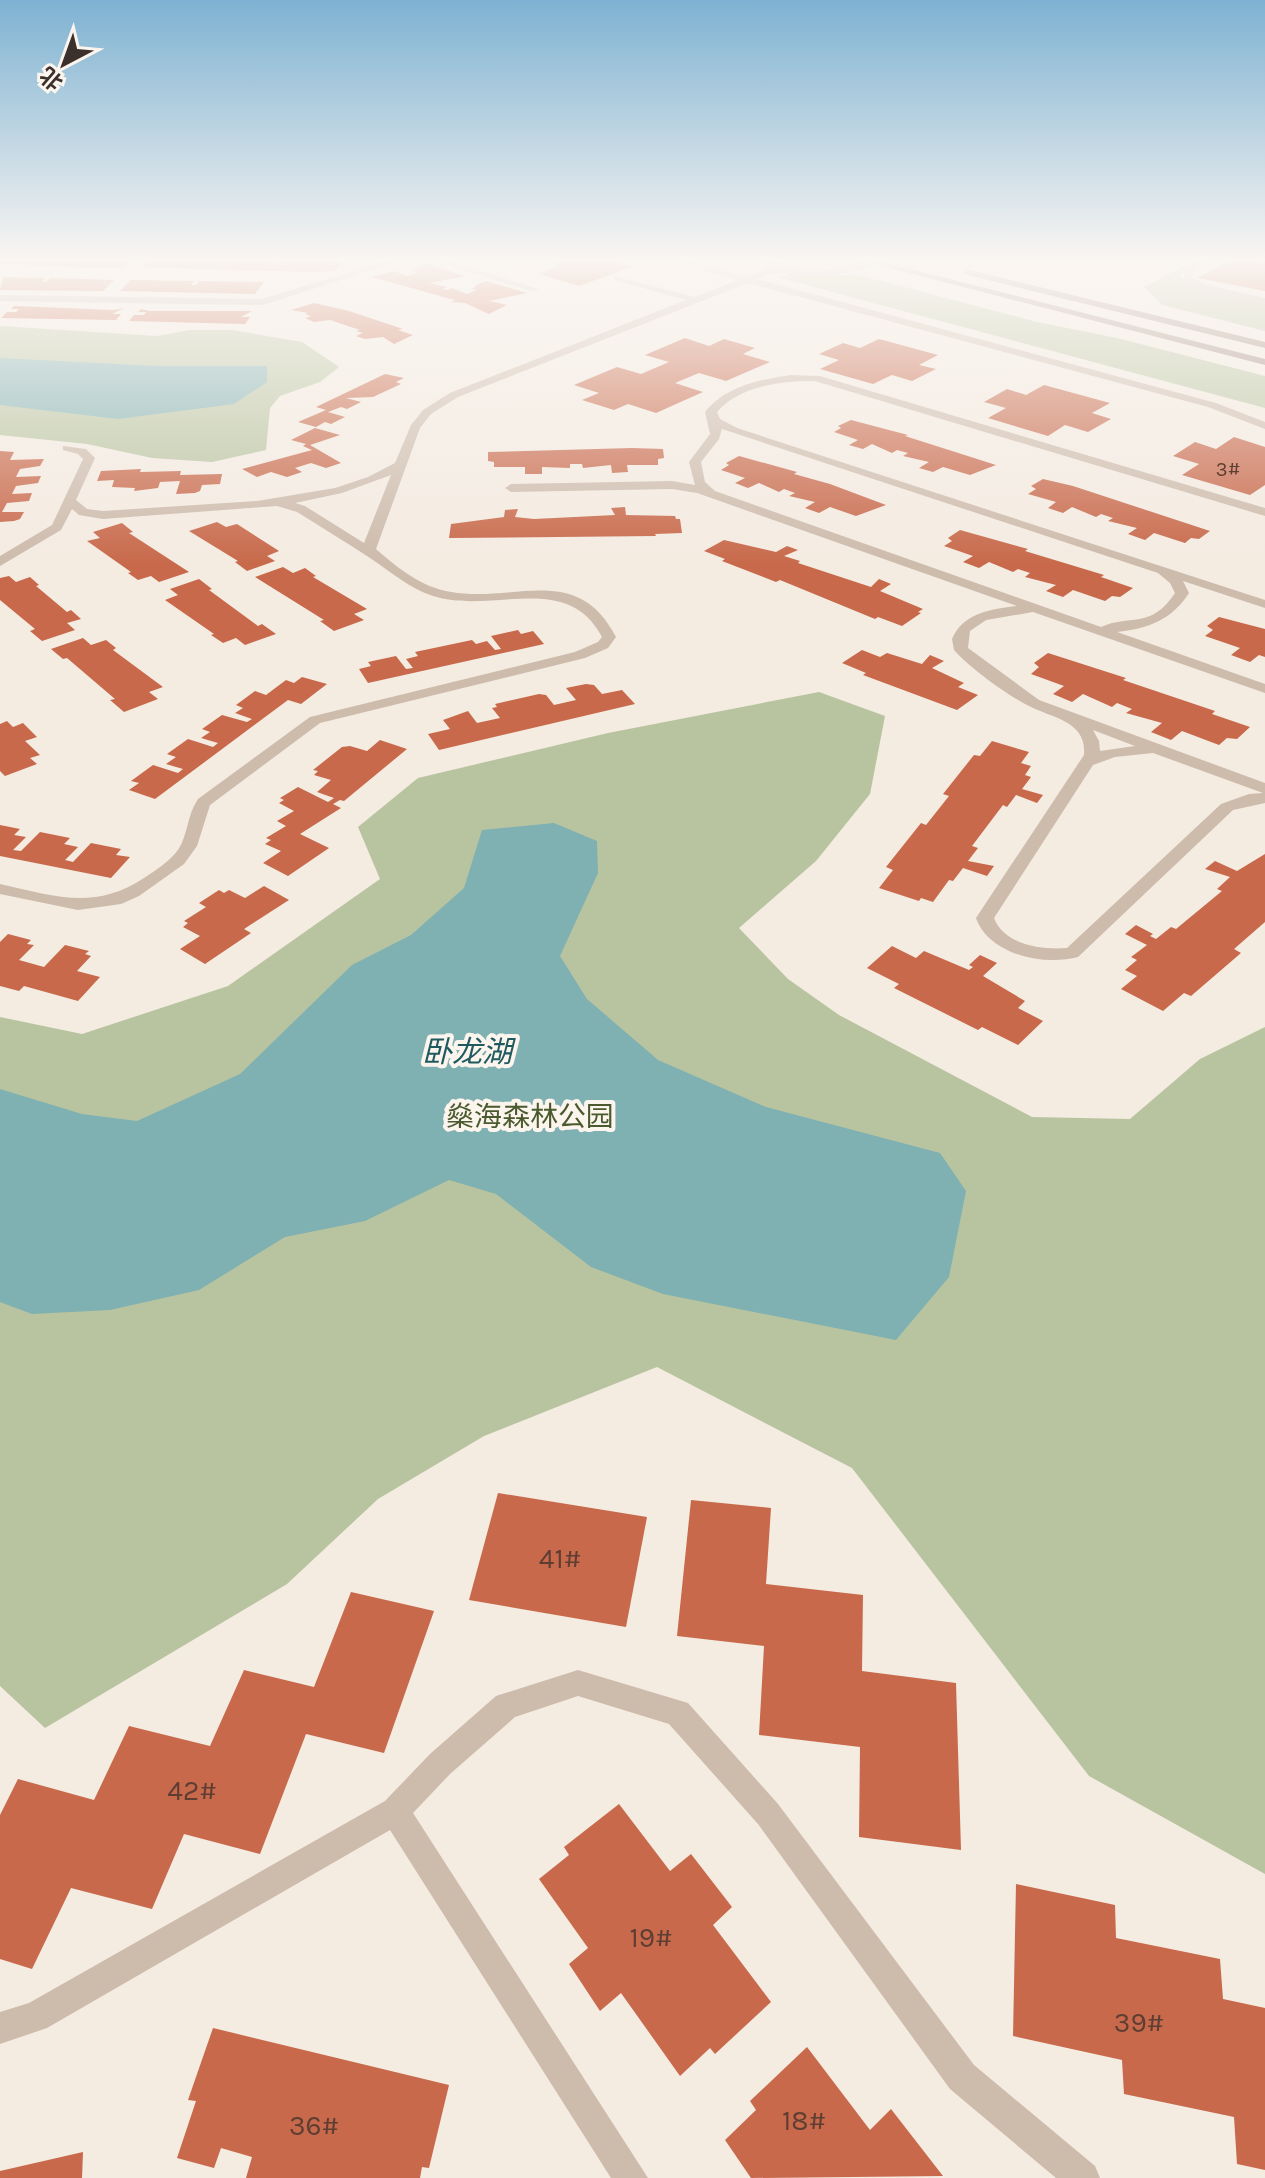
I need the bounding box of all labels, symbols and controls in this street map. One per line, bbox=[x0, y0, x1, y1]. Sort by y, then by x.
north arrow bbox=[24, 24, 104, 104]
text: 北 bbox=[35, 61, 68, 95]
house number: 3# bbox=[1216, 458, 1240, 481]
water label: 卧龙湖 bbox=[422, 1034, 516, 1070]
park label: 燊海森林公园 bbox=[446, 1100, 614, 1133]
house number: 41# bbox=[539, 1542, 581, 1575]
house number: 42# bbox=[167, 1774, 217, 1807]
house number: 19# bbox=[629, 1921, 673, 1954]
house number: 39# bbox=[1114, 2006, 1164, 2039]
house number: 18# bbox=[782, 2104, 826, 2137]
house number: 36# bbox=[289, 2109, 339, 2142]

